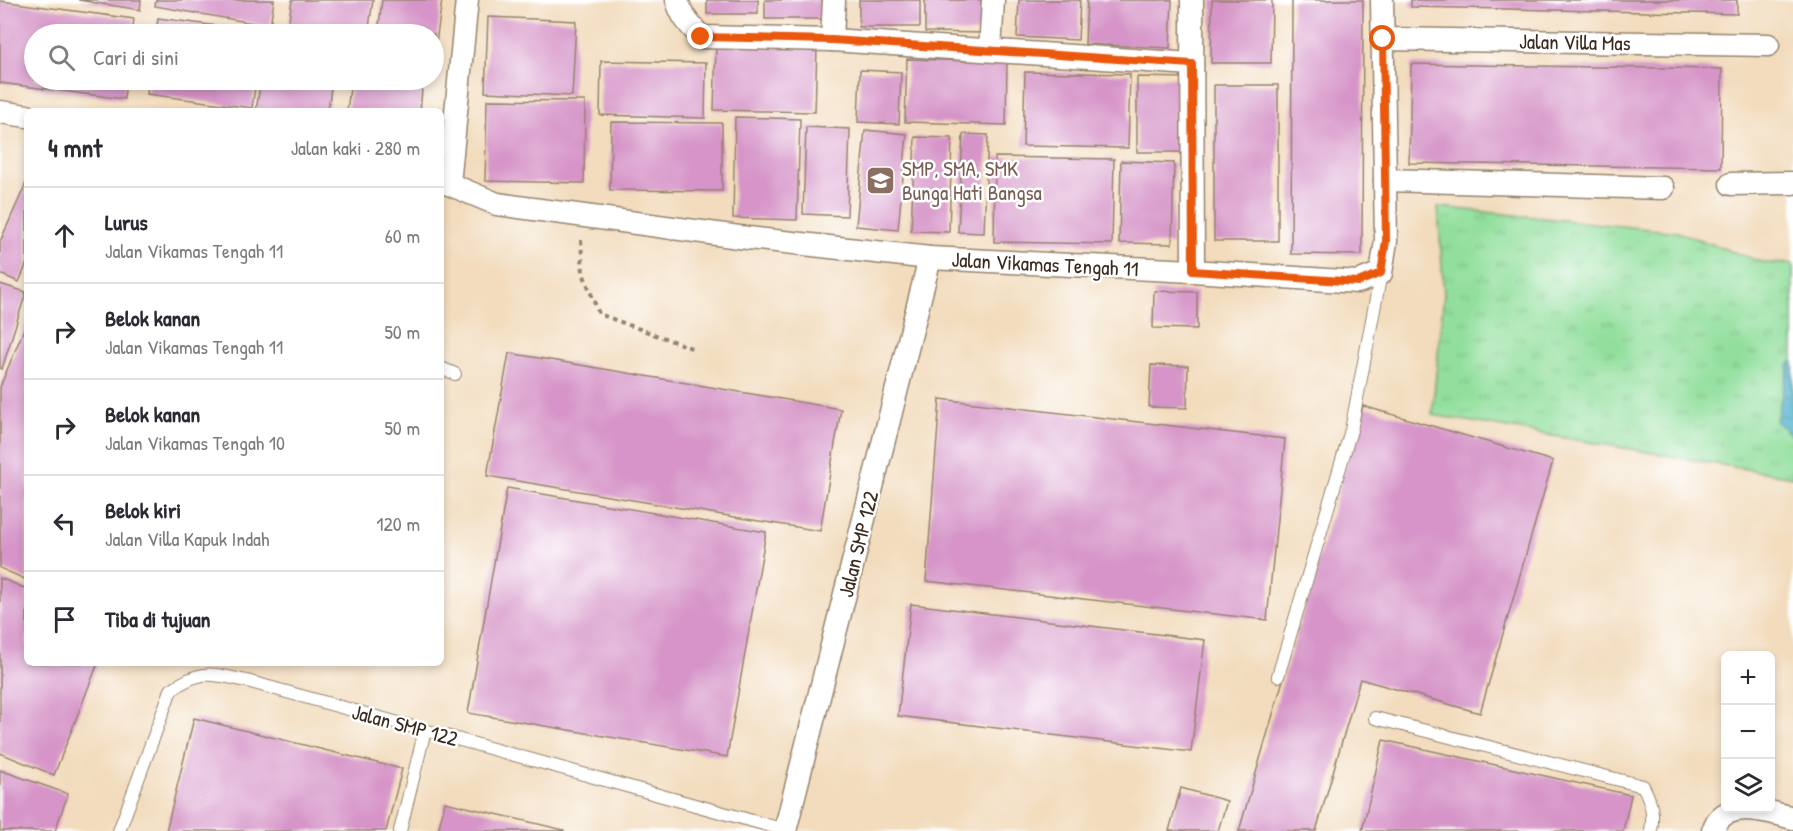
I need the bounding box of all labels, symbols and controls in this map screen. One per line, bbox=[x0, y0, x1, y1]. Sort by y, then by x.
route end bbox=[687, 23, 713, 49]
search box bbox=[24, 24, 444, 90]
route start bbox=[1369, 25, 1395, 51]
street label: Jalan Villa Mas bbox=[1519, 27, 1631, 57]
icon: search bbox=[45, 41, 78, 74]
text: Cari di sini bbox=[93, 42, 179, 72]
text: 4 mnt bbox=[48, 130, 102, 165]
text: Jalan kaki · 280 m bbox=[291, 134, 420, 161]
place label: SMP, SMA, SMK Bunga Hati Bangsa bbox=[902, 154, 1042, 207]
school or university icon: SMP, SMA, SMK Bunga Hati Bangsa bbox=[865, 164, 897, 196]
text: Lurus bbox=[105, 207, 148, 237]
icon: ahead bbox=[48, 219, 81, 252]
text: 60 m bbox=[385, 222, 420, 249]
text: Jalan Vikamas Tengah 11 bbox=[105, 237, 283, 264]
street label: Jalan Vikamas Tengah 11 bbox=[951, 245, 1139, 283]
text: Belok kanan bbox=[105, 303, 200, 333]
icon: right bbox=[48, 315, 81, 348]
text: 50 m bbox=[384, 318, 420, 345]
text: Jalan Vikamas Tengah 11 bbox=[105, 333, 283, 360]
text: Belok kanan bbox=[105, 399, 200, 429]
icon: right bbox=[48, 411, 81, 444]
text: 50 m bbox=[384, 414, 420, 441]
text: Jalan Vikamas Tengah 10 bbox=[105, 429, 285, 456]
street label: Jalan SMP 122 bbox=[831, 488, 885, 600]
text: Belok kiri bbox=[105, 495, 181, 525]
icon: left bbox=[48, 507, 81, 540]
text: 120 m bbox=[376, 510, 420, 537]
text: Jalan Villa Kapuk Indah bbox=[105, 525, 269, 552]
icon: arrive bbox=[48, 603, 81, 636]
text: Tiba di tujuan bbox=[105, 604, 210, 634]
map controls bbox=[1721, 651, 1775, 813]
button: + bbox=[1721, 651, 1775, 705]
street label: Jalan SMP 122 bbox=[349, 697, 461, 753]
button: − bbox=[1721, 705, 1775, 759]
button: layers bbox=[1721, 759, 1775, 813]

